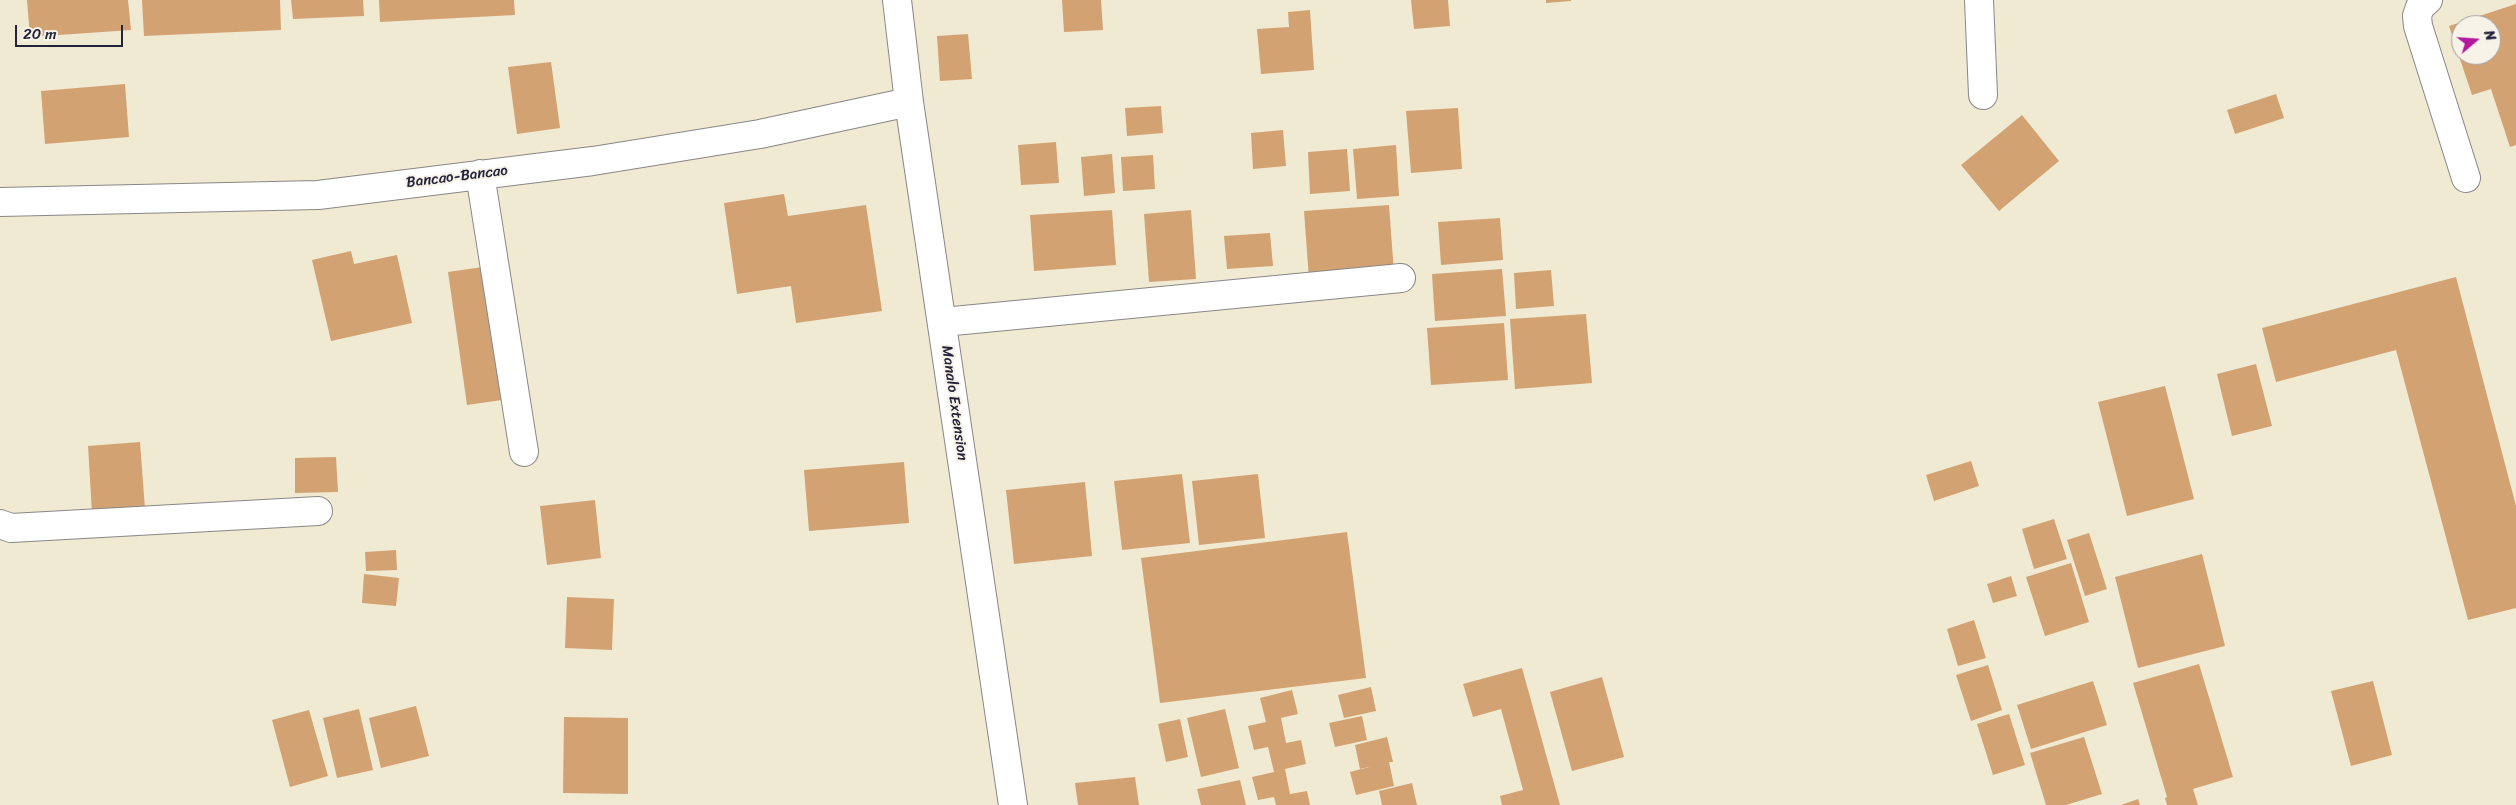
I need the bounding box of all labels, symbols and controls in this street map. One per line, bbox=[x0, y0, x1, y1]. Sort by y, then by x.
scale bar bbox=[18, 15, 125, 47]
north arrow bbox=[2451, 15, 2501, 65]
text: 20 m bbox=[23, 21, 57, 47]
text: N bbox=[2476, 27, 2503, 44]
street label: Bancao-Bancao bbox=[405, 162, 509, 192]
street label: Manalo Extension bbox=[937, 344, 971, 462]

